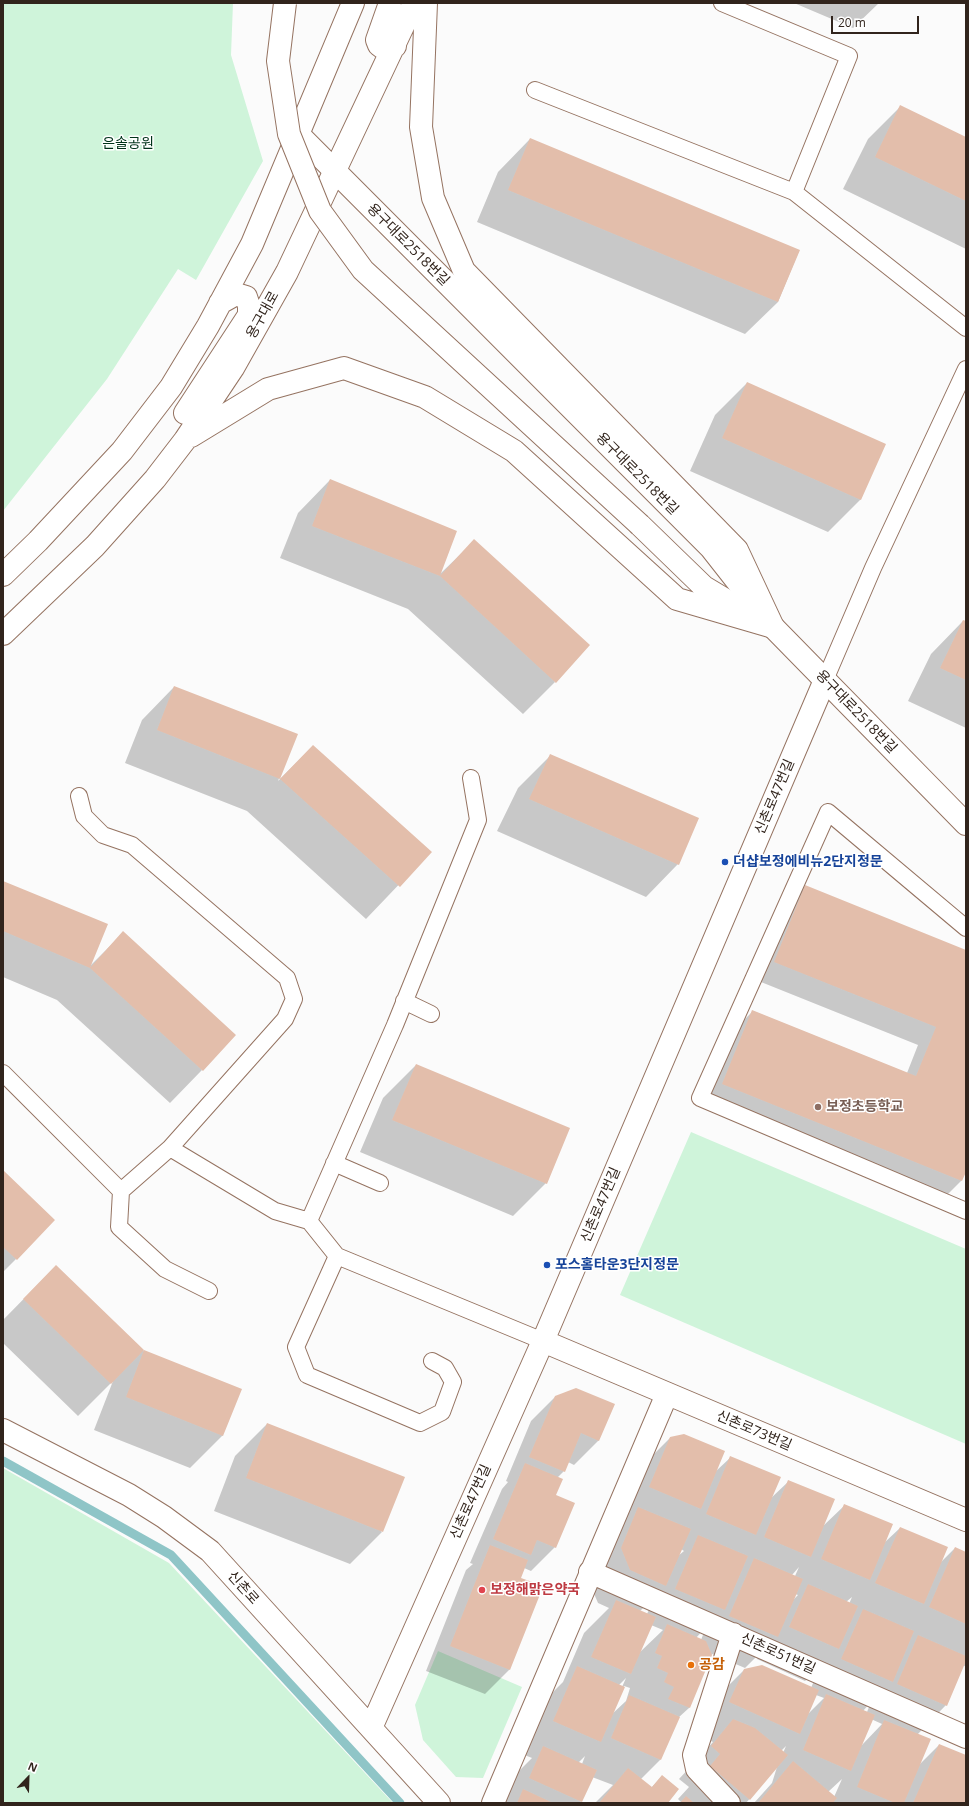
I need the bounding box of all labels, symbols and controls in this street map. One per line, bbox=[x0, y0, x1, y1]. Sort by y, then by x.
scale bar bbox=[833, 8, 921, 34]
text: 20 m bbox=[838, 14, 866, 31]
park label: 은솔공원 bbox=[102, 136, 154, 152]
street label: 용구대로2518번길 bbox=[363, 200, 453, 290]
street label: 용구대로 bbox=[243, 288, 283, 342]
street label: 용구대로2518번길 bbox=[592, 429, 682, 519]
street label: 용구대로2518번길 bbox=[812, 667, 900, 757]
street label: 신촌로47번길 bbox=[752, 757, 798, 837]
place label: 더샵보정에비뉴2단지정문 bbox=[733, 854, 883, 870]
marker: 더샵보정에비뉴2단지정문 bbox=[720, 857, 730, 867]
place label: 보정초등학교 bbox=[826, 1099, 903, 1115]
marker: 보정초등학교 bbox=[813, 1102, 823, 1112]
street label: 신촌로47번길 bbox=[578, 1165, 624, 1245]
place label: 포스홈타운3단지정문 bbox=[555, 1257, 679, 1273]
marker: 포스홈타운3단지정문 bbox=[542, 1260, 552, 1270]
street label: 신촌로73번길 bbox=[714, 1408, 794, 1454]
street label: 신촌로47번길 bbox=[447, 1462, 495, 1542]
street label: 신촌로 bbox=[224, 1568, 262, 1608]
place label: 보정해맑은약국 bbox=[490, 1582, 580, 1598]
marker: 보정해맑은약국 bbox=[477, 1585, 487, 1595]
street label: 신촌로51번길 bbox=[738, 1630, 818, 1678]
place label: 공감 bbox=[699, 1657, 725, 1673]
marker: 공감 bbox=[686, 1660, 696, 1670]
north arrow bbox=[8, 1758, 48, 1798]
text: N bbox=[26, 1758, 40, 1775]

